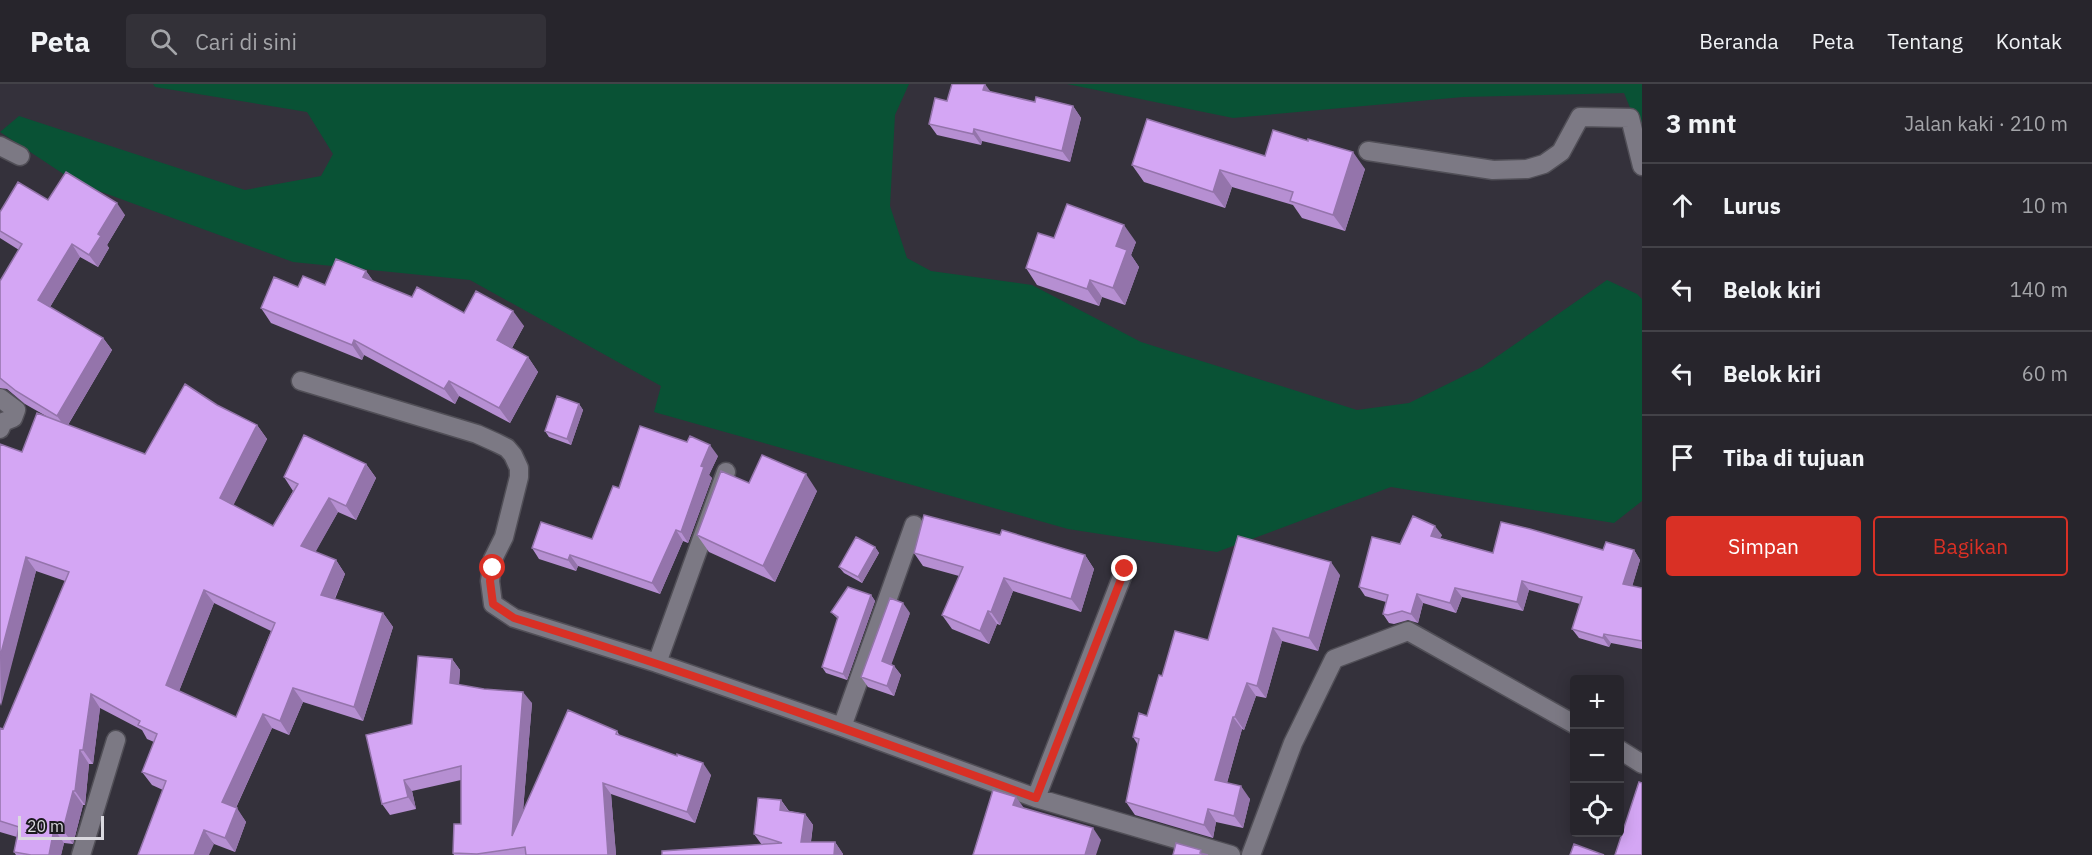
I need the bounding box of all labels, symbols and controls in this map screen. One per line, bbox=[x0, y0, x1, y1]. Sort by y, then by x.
search box bbox=[126, 14, 546, 68]
text: Peta bbox=[30, 23, 90, 60]
icon: search bbox=[147, 25, 180, 58]
text: Cari di sini bbox=[195, 27, 297, 56]
text: Beranda bbox=[1699, 27, 1779, 55]
text: Peta bbox=[1812, 27, 1854, 55]
text: Tentang bbox=[1887, 27, 1963, 55]
text: Kontak bbox=[1996, 27, 2062, 55]
text: 3 mnt bbox=[1666, 106, 1736, 140]
text: Jalan kaki · 210 m bbox=[1904, 110, 2068, 137]
icon: ahead bbox=[1666, 189, 1699, 222]
text: Lurus bbox=[1723, 191, 1781, 220]
text: 10 m bbox=[2022, 192, 2068, 219]
icon: left bbox=[1666, 273, 1699, 306]
text: Belok kiri bbox=[1723, 275, 1821, 304]
text: 140 m bbox=[2010, 276, 2068, 303]
icon: left bbox=[1666, 357, 1699, 390]
text: Belok kiri bbox=[1723, 359, 1821, 388]
text: 60 m bbox=[2022, 360, 2068, 387]
icon: arrive bbox=[1666, 441, 1699, 474]
text: Tiba di tujuan bbox=[1723, 443, 1865, 472]
button: Simpan bbox=[1666, 516, 1861, 576]
button: Bagikan bbox=[1873, 516, 2068, 576]
route start bbox=[479, 554, 505, 580]
route end bbox=[1111, 555, 1137, 581]
map controls bbox=[1570, 675, 1624, 837]
button: + bbox=[1570, 675, 1624, 729]
button: − bbox=[1570, 729, 1624, 783]
button: locate bbox=[1570, 783, 1624, 837]
scale bar bbox=[18, 813, 104, 840]
text: 20 m bbox=[27, 816, 64, 836]

